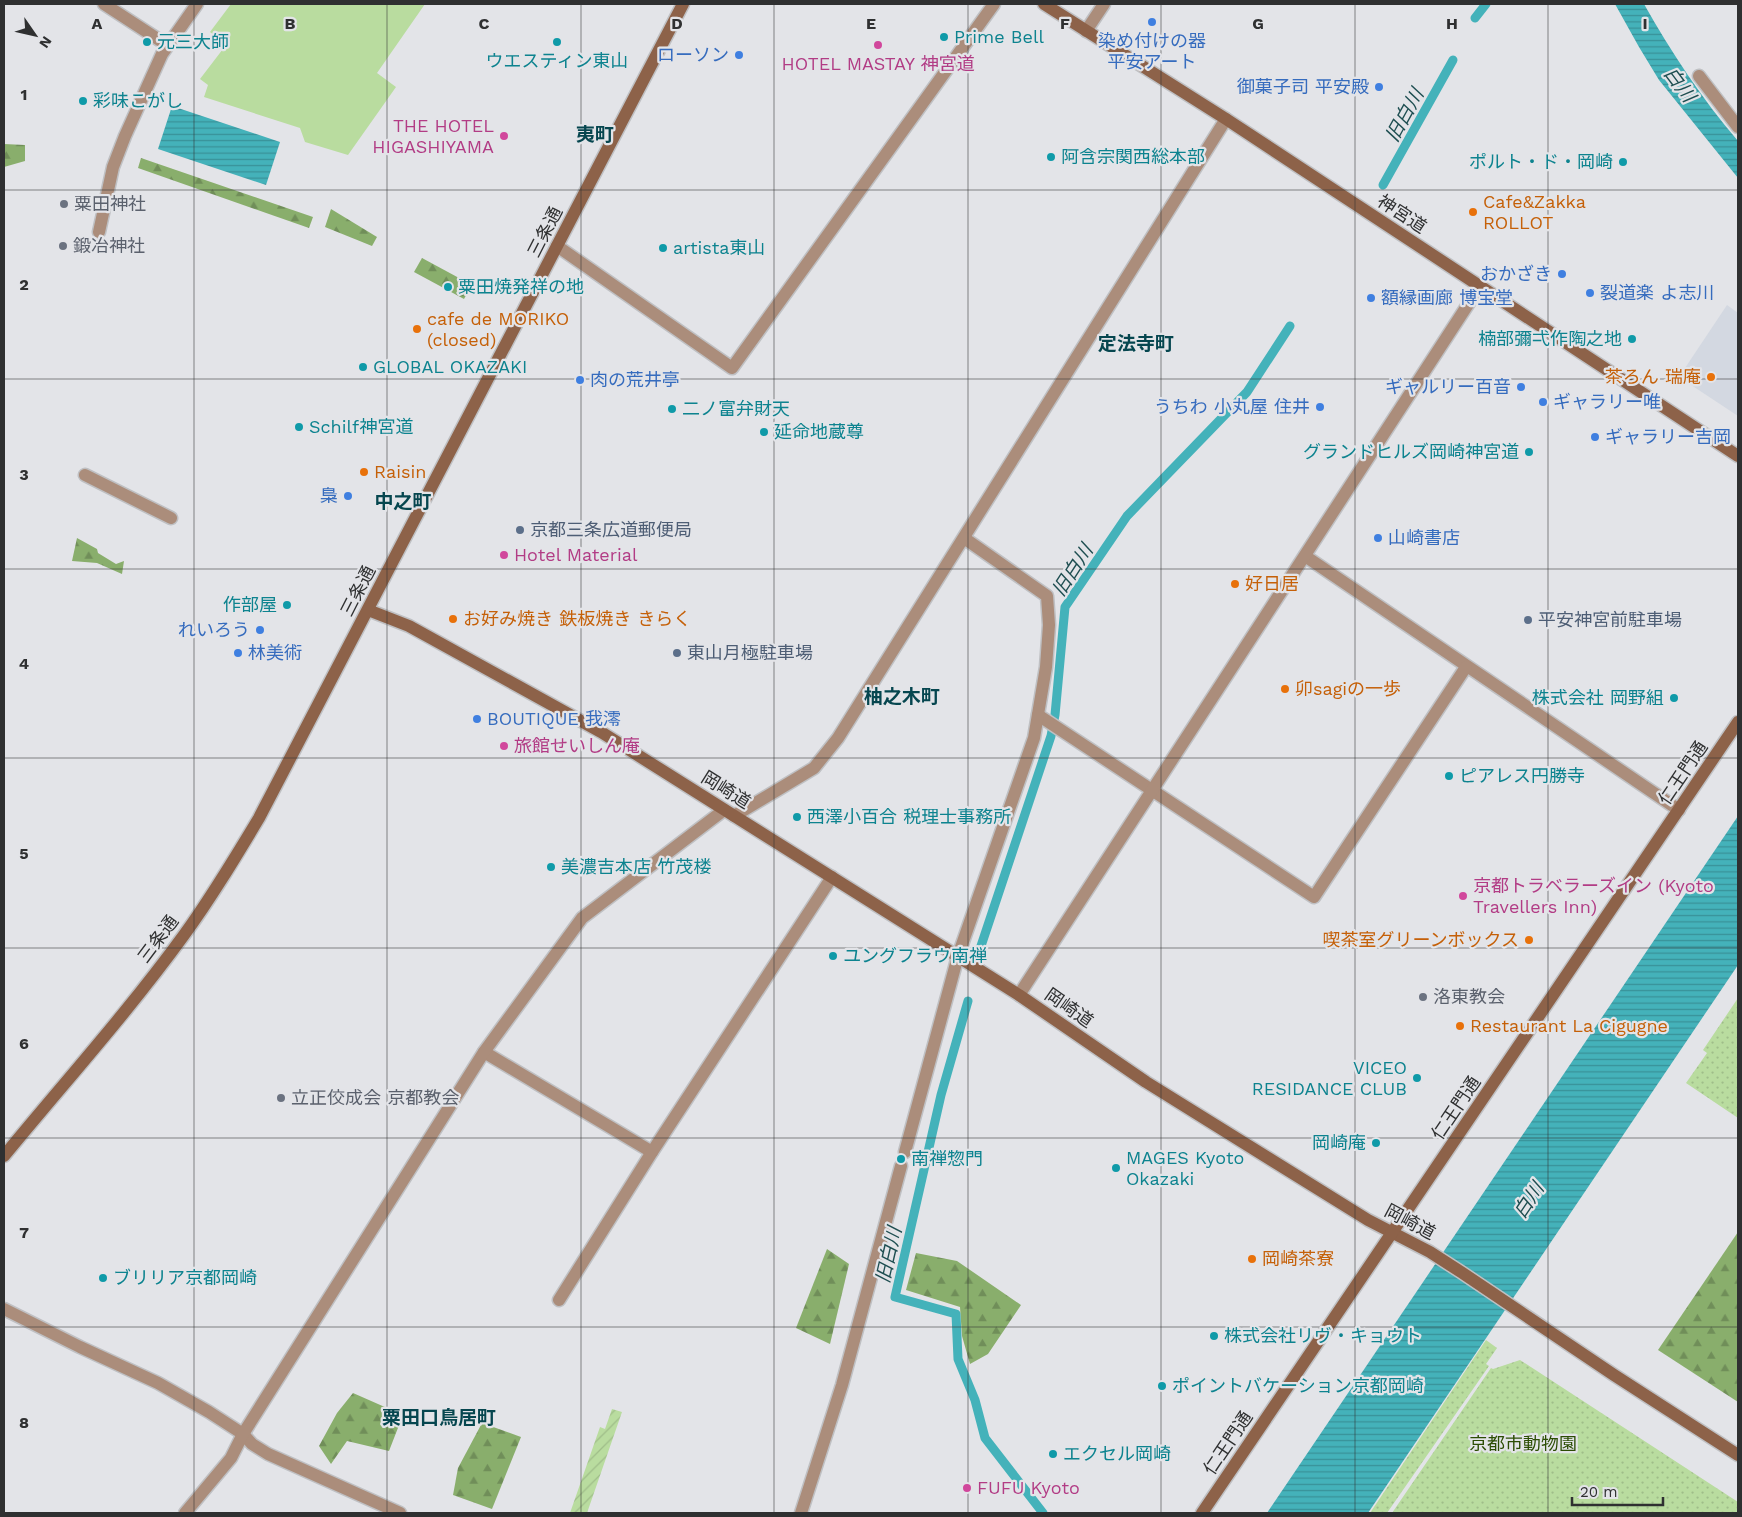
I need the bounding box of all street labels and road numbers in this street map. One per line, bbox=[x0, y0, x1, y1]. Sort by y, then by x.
street label: 神宮道 bbox=[1374, 190, 1431, 237]
street label: 三条通 bbox=[523, 203, 566, 261]
street label: 三条通 bbox=[336, 562, 379, 620]
street label: 仁王門通 bbox=[1654, 737, 1711, 808]
street label: 岡崎道 bbox=[698, 766, 755, 813]
street label: 三条通 bbox=[133, 911, 182, 967]
street label: 岡崎道 bbox=[1041, 984, 1097, 1032]
street label: 仁王門通 bbox=[1427, 1072, 1484, 1143]
street label: 岡崎道 bbox=[1381, 1200, 1439, 1244]
street label: 仁王門通 bbox=[1199, 1407, 1256, 1478]

